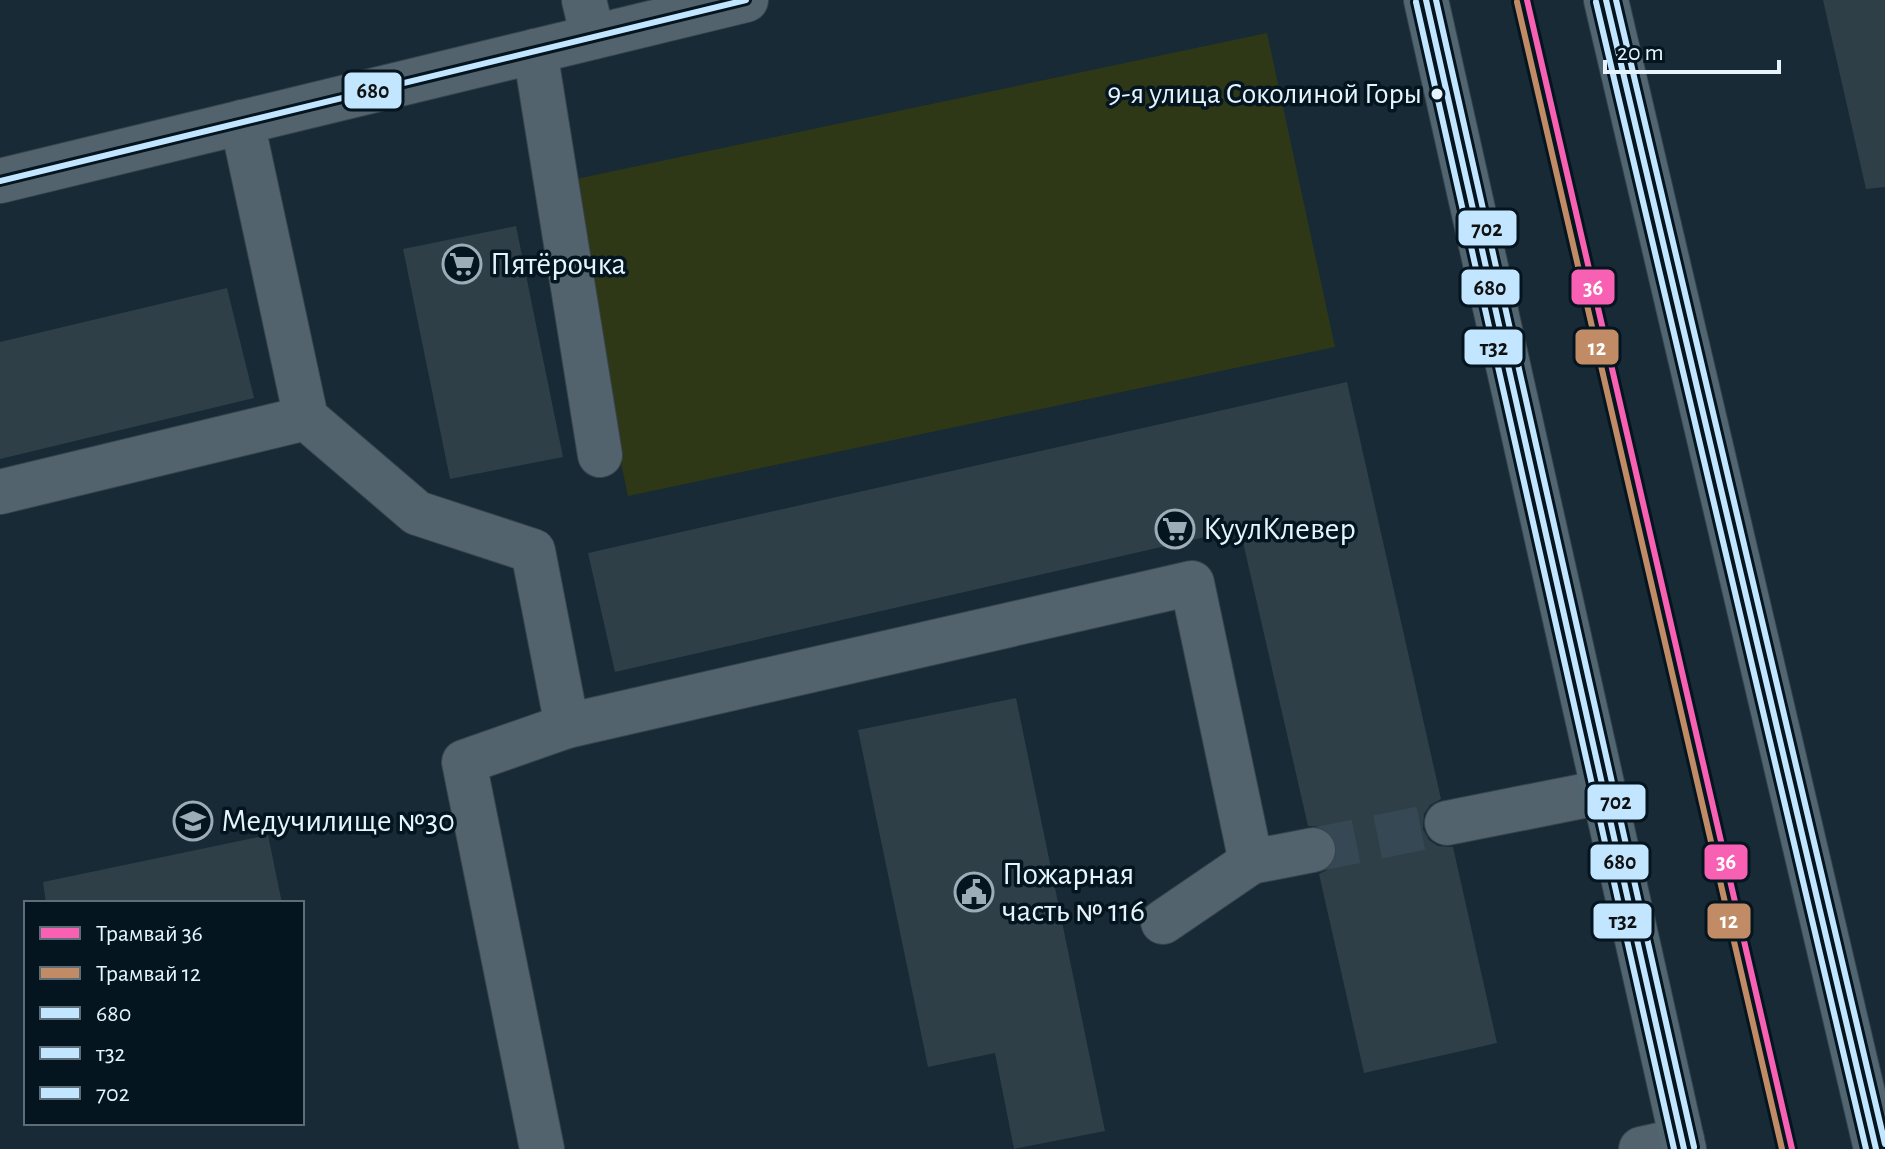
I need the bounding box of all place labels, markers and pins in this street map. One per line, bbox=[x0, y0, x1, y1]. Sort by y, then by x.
place label: 9-я улица Соколиной Горы bbox=[1107, 79, 1422, 109]
marker: 9-я улица Соколиной Горы bbox=[1429, 86, 1445, 102]
supermarket icon: Пятёрочка bbox=[441, 243, 483, 285]
place label: Пятёрочка bbox=[490, 248, 626, 280]
supermarket icon: КуулКлевер bbox=[1154, 508, 1196, 550]
place label: КуулКлевер bbox=[1203, 513, 1356, 545]
school or university icon: Медучилище №30 bbox=[172, 800, 214, 842]
place label: Медучилище №30 bbox=[221, 805, 455, 837]
place label: Пожарная часть № 116 bbox=[1002, 858, 1145, 927]
public building icon: Пожарная часть № 116 bbox=[953, 871, 995, 913]

